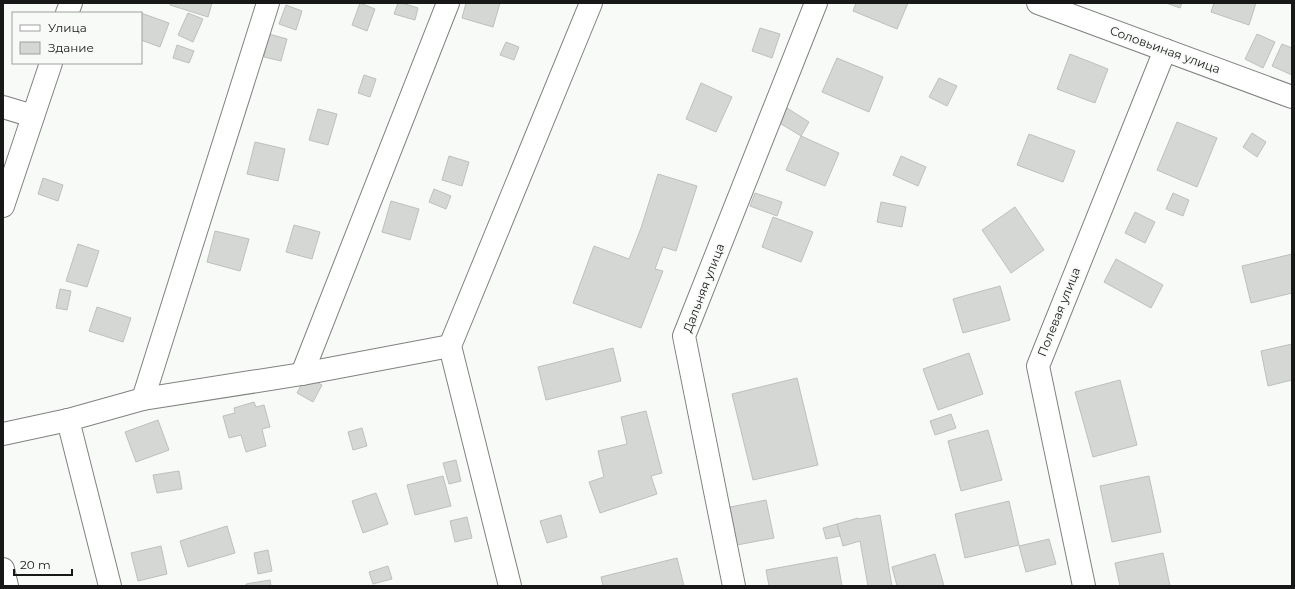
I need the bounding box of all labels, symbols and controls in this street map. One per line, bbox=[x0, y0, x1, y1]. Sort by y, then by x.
legend bbox=[12, 12, 142, 64]
text: Улица bbox=[48, 20, 87, 35]
street label: Соловьиная улица bbox=[1108, 23, 1222, 76]
text: Здание bbox=[48, 40, 94, 55]
street label: Дальняя улица bbox=[680, 241, 727, 334]
street label: Полевая улица bbox=[1034, 265, 1083, 359]
scale bar bbox=[14, 551, 72, 577]
text: 20 m bbox=[20, 557, 51, 572]

